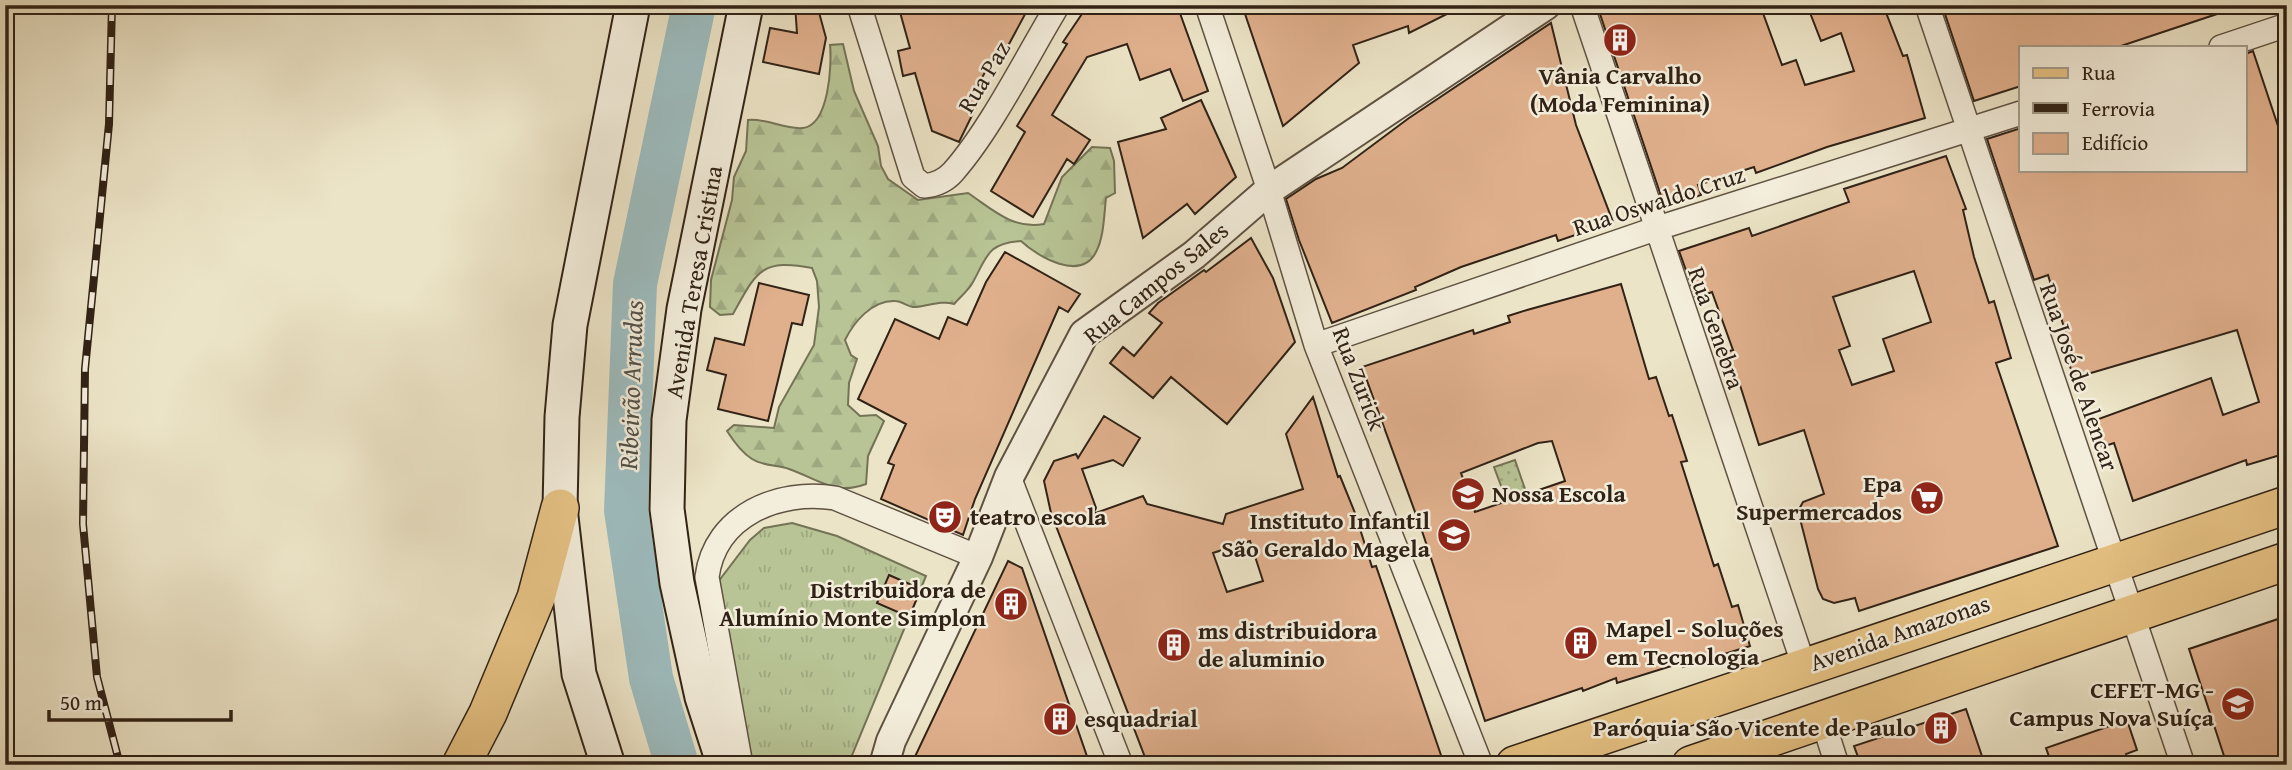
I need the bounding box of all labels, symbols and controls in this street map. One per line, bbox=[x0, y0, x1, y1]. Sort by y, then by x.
building icon: Vânia Carvalho (Moda Feminina) bbox=[1601, 21, 1639, 59]
street label: Rua Paz bbox=[948, 34, 1019, 119]
legend bbox=[2019, 46, 2246, 172]
text: Rua bbox=[2082, 57, 2115, 88]
place label: Vânia Carvalho (Moda Feminina) bbox=[1530, 58, 1710, 121]
text: Ferrovia bbox=[2082, 93, 2155, 124]
text: Edifício bbox=[2082, 127, 2148, 158]
street label: Rua Oswaldo Cruz bbox=[1568, 156, 1749, 245]
street label: Avenida Teresa Cristina bbox=[656, 162, 731, 401]
street label: Rua Campos Sales bbox=[1075, 213, 1236, 352]
street label: Rua Genebra bbox=[1679, 262, 1754, 394]
street label: Rua José de Alencar bbox=[2031, 278, 2128, 476]
water label: Ribeirão Arrudas bbox=[608, 299, 653, 471]
street label: Rua Zurick bbox=[1324, 322, 1395, 436]
place label: Epa Supermercados bbox=[1736, 466, 1903, 529]
school or university icon: Nossa Escola bbox=[1449, 475, 1487, 513]
place label: Nossa Escola bbox=[1492, 476, 1626, 511]
supermarket icon: Epa Supermercados bbox=[1908, 479, 1946, 517]
theatre icon: teatro escola bbox=[926, 498, 964, 536]
place label: teatro escola bbox=[970, 499, 1107, 534]
place label: Instituto Infantil São Geraldo Magela bbox=[1221, 503, 1431, 566]
school or university icon: Instituto Infantil São Geraldo Magela bbox=[1435, 516, 1473, 554]
place label: Distribuidora de Alumínio Monte Simplon bbox=[719, 572, 986, 635]
building icon: Distribuidora de Alumínio Monte Simplon bbox=[992, 585, 1030, 623]
street label: Avenida Amazonas bbox=[1805, 585, 1995, 680]
place label: Mapel - Soluções em Tecnologia bbox=[1606, 611, 1784, 674]
place label: ms distribuidora de aluminio bbox=[1198, 613, 1378, 676]
building icon: Mapel - Soluções em Tecnologia bbox=[1562, 624, 1600, 662]
building icon: ms distribuidora de aluminio bbox=[1155, 626, 1193, 664]
place label: CEFET-MG - Campus Nova Suíça bbox=[2010, 672, 2215, 735]
scale bar bbox=[49, 679, 231, 723]
school or university icon: CEFET-MG - Campus Nova Suíça bbox=[2219, 685, 2257, 723]
text: 50 m bbox=[60, 687, 102, 718]
building icon: esquadrial bbox=[1041, 700, 1079, 738]
place label: esquadrial bbox=[1084, 701, 1198, 736]
building icon: Paróquia São Vicente de Paulo bbox=[1922, 709, 1960, 747]
place label: Paróquia São Vicente de Paulo bbox=[1593, 710, 1916, 745]

